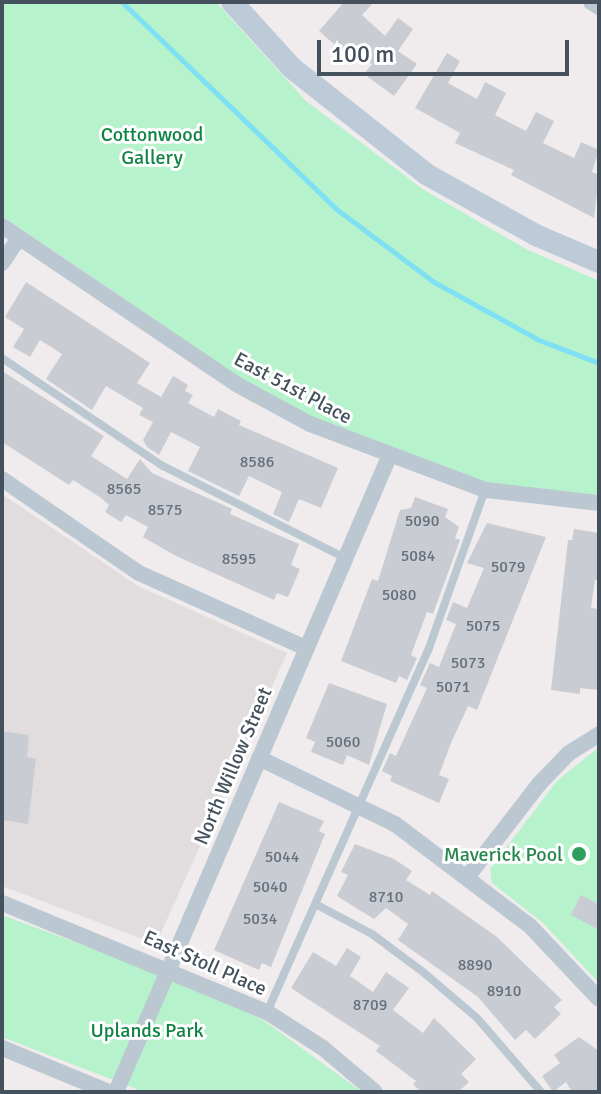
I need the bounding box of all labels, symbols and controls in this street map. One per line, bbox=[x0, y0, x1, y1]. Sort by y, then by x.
scale bar bbox=[321, 24, 573, 74]
text: 100 m bbox=[331, 39, 394, 69]
park label: Cottonwood Gallery bbox=[101, 122, 203, 169]
street label: East 51st Place bbox=[230, 347, 356, 429]
house number: 8586 bbox=[240, 452, 274, 472]
house number: 8565 bbox=[107, 479, 141, 499]
house number: 8575 bbox=[148, 500, 182, 520]
house number: 5090 bbox=[405, 511, 439, 531]
house number: 5084 bbox=[401, 546, 435, 566]
house number: 8595 bbox=[222, 549, 256, 569]
house number: 5079 bbox=[491, 557, 525, 577]
house number: 5080 bbox=[382, 585, 416, 605]
house number: 5075 bbox=[466, 616, 500, 636]
house number: 5073 bbox=[451, 653, 485, 673]
house number: 5071 bbox=[436, 677, 470, 697]
street label: North Willow Street bbox=[189, 684, 277, 848]
house number: 5060 bbox=[326, 732, 360, 752]
place label: Maverick Pool bbox=[444, 842, 563, 866]
marker: Maverick Pool bbox=[570, 845, 588, 863]
house number: 5044 bbox=[265, 847, 299, 867]
house number: 5040 bbox=[253, 877, 287, 897]
house number: 8710 bbox=[369, 887, 403, 907]
house number: 5034 bbox=[243, 909, 277, 929]
street label: East Stoll Place bbox=[140, 925, 270, 1001]
house number: 8890 bbox=[458, 955, 492, 975]
house number: 8910 bbox=[487, 981, 521, 1001]
house number: 8709 bbox=[353, 995, 387, 1015]
park label: Uplands Park bbox=[90, 1018, 204, 1042]

